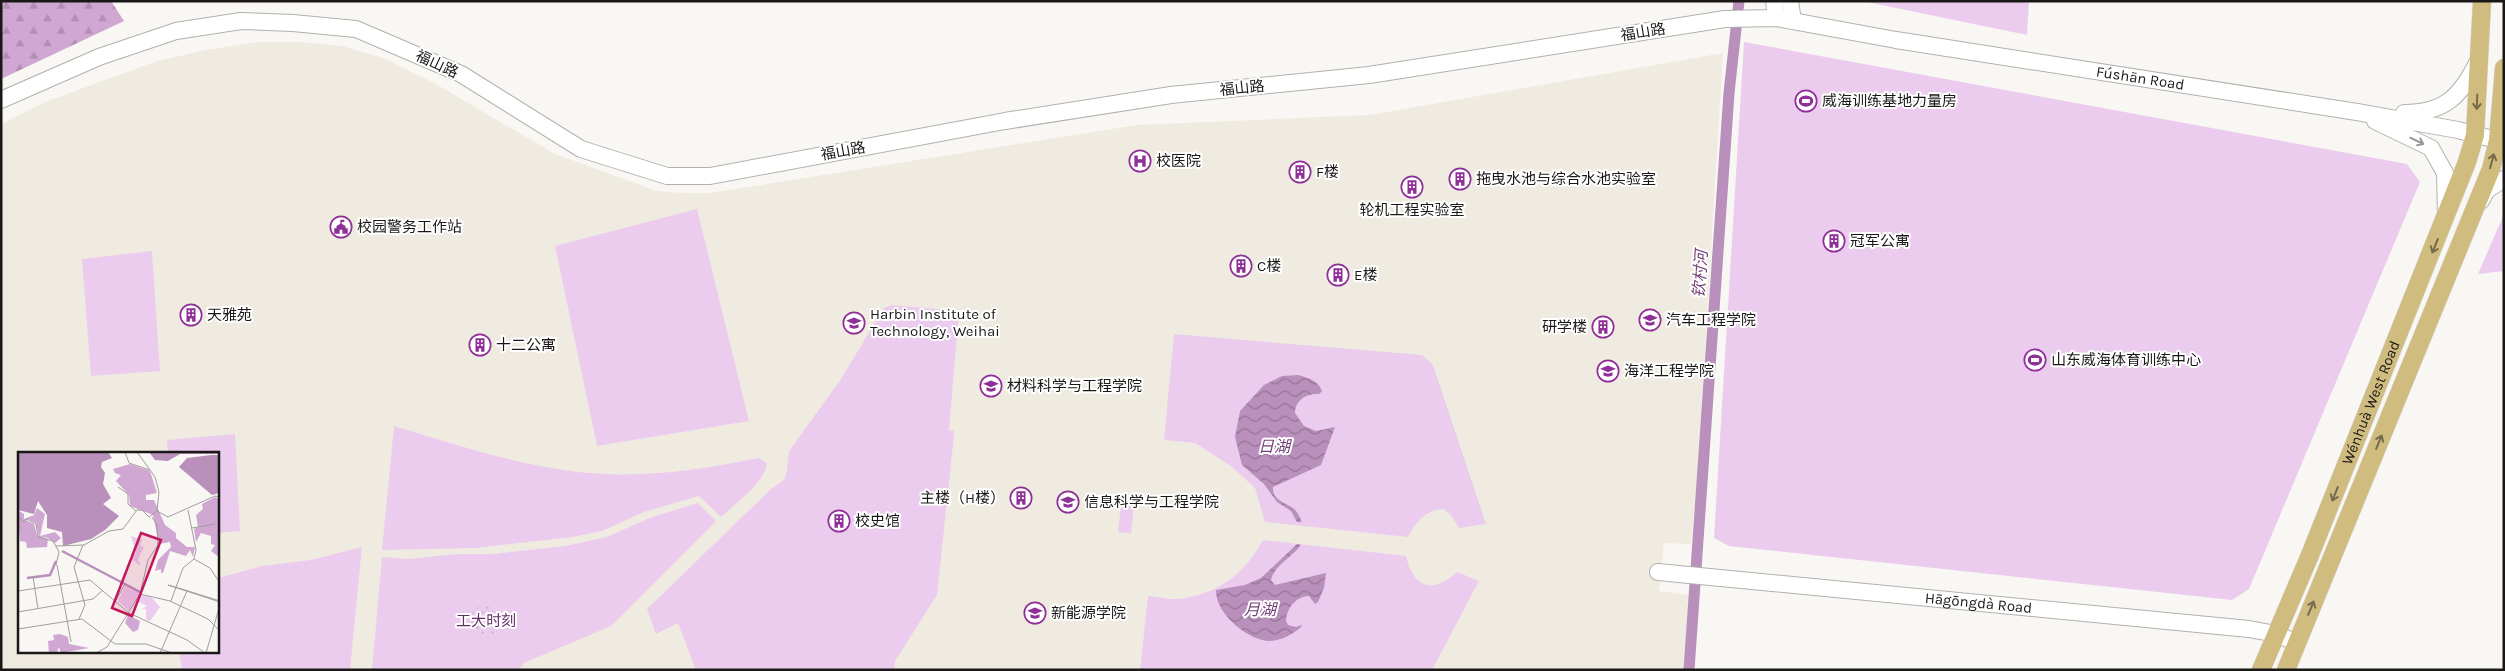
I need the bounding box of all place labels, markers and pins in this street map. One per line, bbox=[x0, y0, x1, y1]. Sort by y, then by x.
sports icon: 威海训练基地力量房 bbox=[1794, 89, 1818, 113]
place label: 威海训练基地力量房 bbox=[1822, 92, 1957, 110]
hospital icon: 校医院 bbox=[1128, 149, 1152, 173]
place label: 校医院 bbox=[1156, 152, 1201, 170]
building icon: F楼 bbox=[1288, 160, 1312, 184]
place label: F楼 bbox=[1316, 163, 1339, 181]
building icon: 拖曳水池与综合水池实验室 bbox=[1448, 167, 1472, 191]
place label: 拖曳水池与综合水池实验室 bbox=[1476, 170, 1656, 188]
building icon: 轮机工程实验室 bbox=[1400, 175, 1424, 199]
place label: 轮机工程实验室 bbox=[1359, 201, 1465, 219]
public building icon: 校园警务工作站 bbox=[329, 215, 353, 239]
place label: 校园警务工作站 bbox=[357, 218, 462, 236]
building icon: 冠军公寓 bbox=[1822, 229, 1846, 253]
place label: 冠军公寓 bbox=[1850, 232, 1910, 250]
building icon: C楼 bbox=[1229, 254, 1253, 278]
place label: C楼 bbox=[1257, 257, 1281, 275]
building icon: E楼 bbox=[1326, 263, 1350, 287]
place label: E楼 bbox=[1354, 266, 1377, 284]
building icon: 天雅苑 bbox=[179, 303, 203, 327]
place label: Harbin Institute of Technology, Weihai bbox=[870, 305, 1000, 340]
place label: 天雅苑 bbox=[207, 306, 252, 324]
school or university icon: 汽车工程学院 bbox=[1638, 308, 1662, 332]
school or university icon: Harbin Institute of Technology, Weihai bbox=[842, 311, 866, 335]
place label: 汽车工程学院 bbox=[1666, 311, 1756, 329]
building icon: 研学楼 bbox=[1591, 315, 1615, 339]
place label: 研学楼 bbox=[1542, 318, 1587, 336]
building icon: 十二公寓 bbox=[468, 333, 492, 357]
place label: 十二公寓 bbox=[496, 336, 556, 354]
sports icon: 山东威海体育训练中心 bbox=[2023, 348, 2047, 372]
place label: 山东威海体育训练中心 bbox=[2051, 351, 2201, 369]
school or university icon: 海洋工程学院 bbox=[1596, 359, 1620, 383]
place label: 海洋工程学院 bbox=[1624, 362, 1714, 380]
school or university icon: 材料科学与工程学院 bbox=[979, 374, 1003, 398]
place label: 材料科学与工程学院 bbox=[1007, 377, 1142, 395]
building icon: 主楼（H楼） bbox=[1009, 486, 1033, 510]
place label: 主楼（H楼） bbox=[920, 489, 1005, 507]
school or university icon: 信息科学与工程学院 bbox=[1056, 490, 1080, 514]
place label: 信息科学与工程学院 bbox=[1084, 493, 1219, 511]
building icon: 校史馆 bbox=[827, 509, 851, 533]
place label: 校史馆 bbox=[855, 512, 900, 530]
school or university icon: 新能源学院 bbox=[1023, 601, 1047, 625]
place label: 新能源学院 bbox=[1051, 604, 1126, 622]

